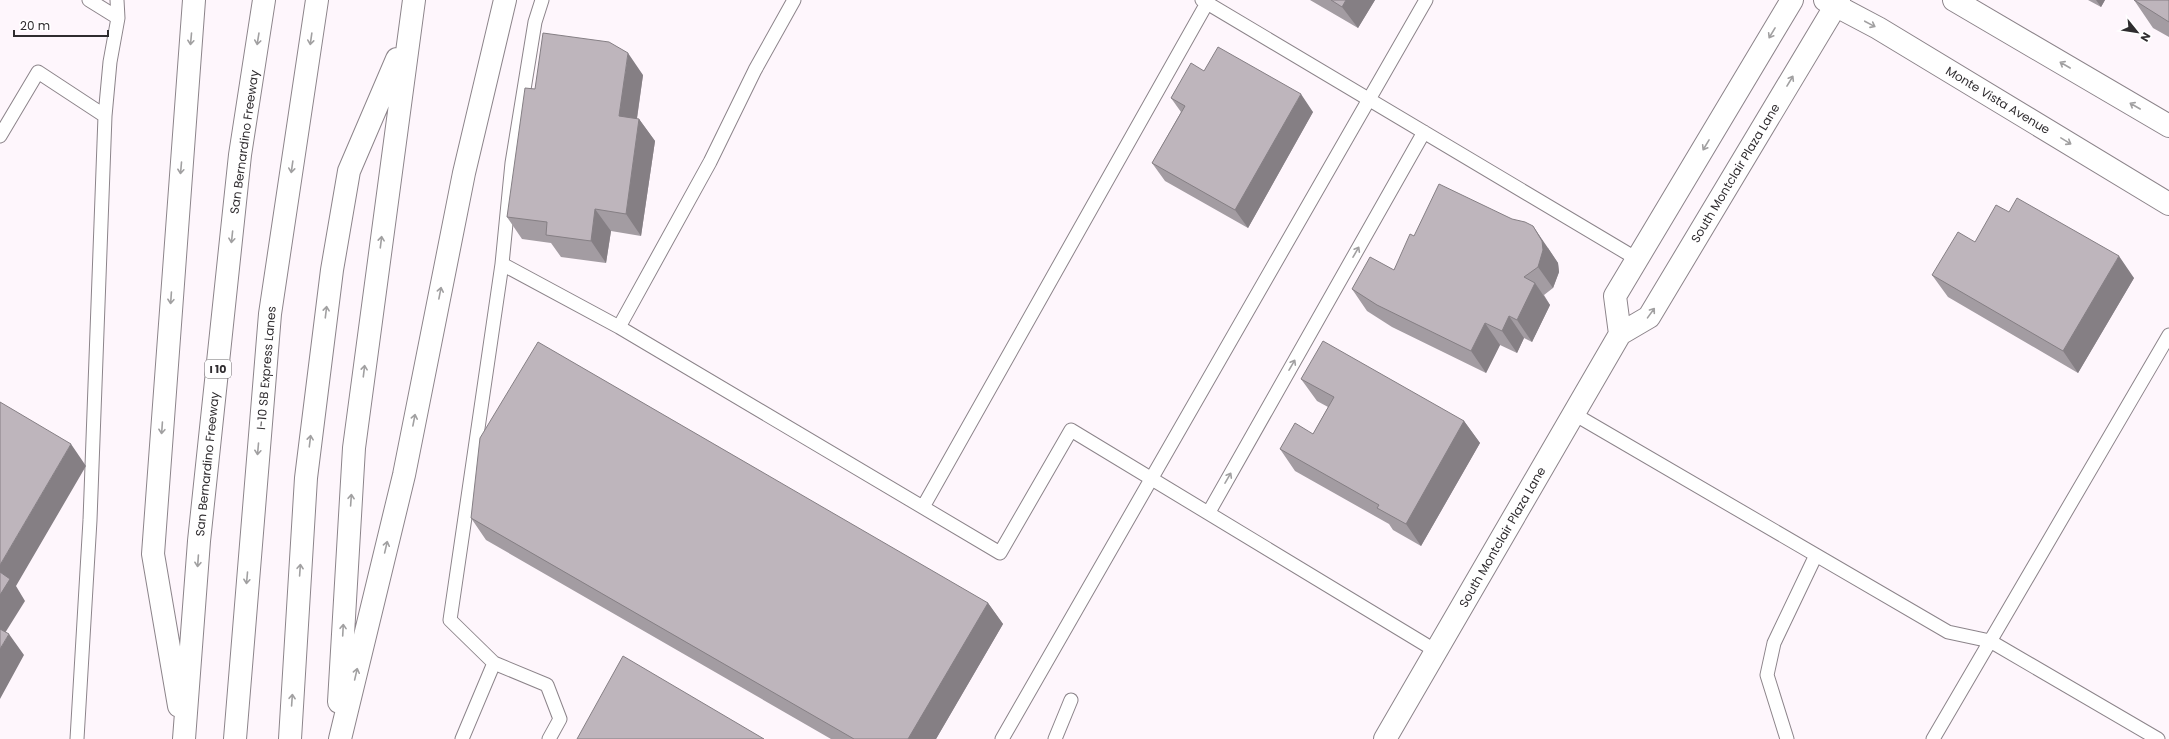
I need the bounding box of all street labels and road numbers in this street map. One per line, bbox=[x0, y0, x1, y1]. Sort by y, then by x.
street label: Monte Vista Avenue bbox=[1943, 62, 2053, 138]
street label: San Bernardino Freeway bbox=[225, 69, 263, 215]
street label: South Montclair Plaza Lane bbox=[1687, 100, 1783, 246]
street label: I-10 SB Express Lanes bbox=[252, 305, 280, 431]
road number: I 10 bbox=[205, 360, 231, 378]
street label: San Bernardino Freeway bbox=[191, 391, 223, 537]
street label: South Montclair Plaza Lane bbox=[1455, 464, 1549, 610]

